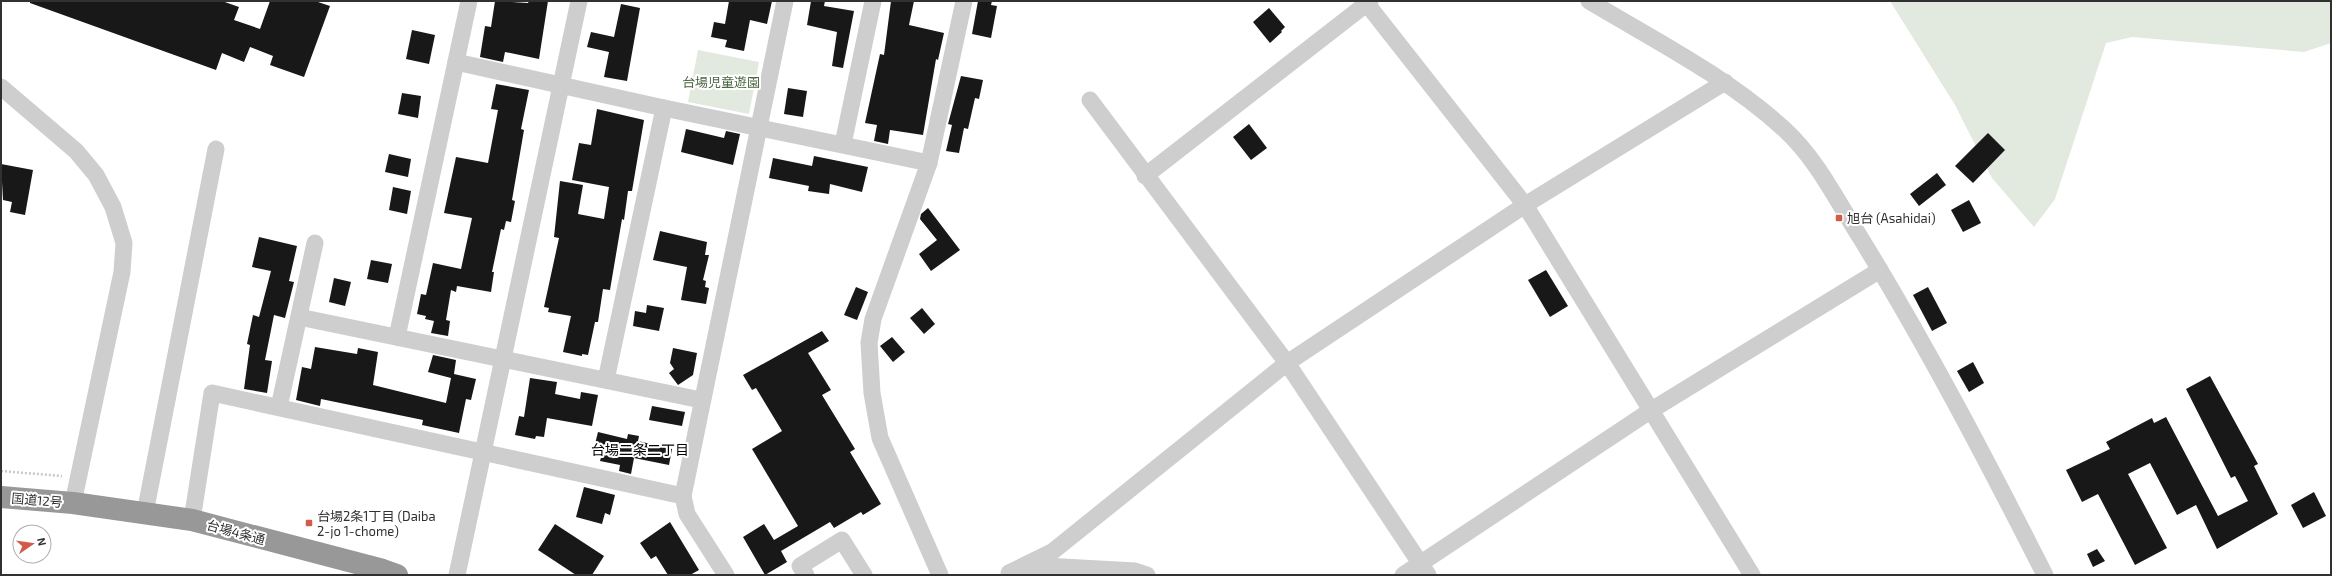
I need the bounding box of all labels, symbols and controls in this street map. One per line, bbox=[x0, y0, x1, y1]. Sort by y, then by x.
park label: 台場児童遊園 bbox=[682, 74, 760, 90]
place label: 旭台 (Asahidai) bbox=[1847, 210, 1936, 226]
marker: 旭台 (Asahidai) bbox=[1834, 213, 1844, 223]
district label: 台場二条二丁目 bbox=[591, 441, 689, 458]
street label: 国道12号 bbox=[11, 490, 63, 510]
place label: 台場2条1丁目 (Daiba 2-jo 1-chome) bbox=[317, 508, 436, 539]
street label: 台場4条通 bbox=[205, 517, 267, 547]
marker: 台場2条1丁目 (Daiba 2-jo 1-chome) bbox=[304, 518, 314, 528]
north arrow bbox=[12, 524, 52, 564]
text: N bbox=[35, 536, 49, 547]

